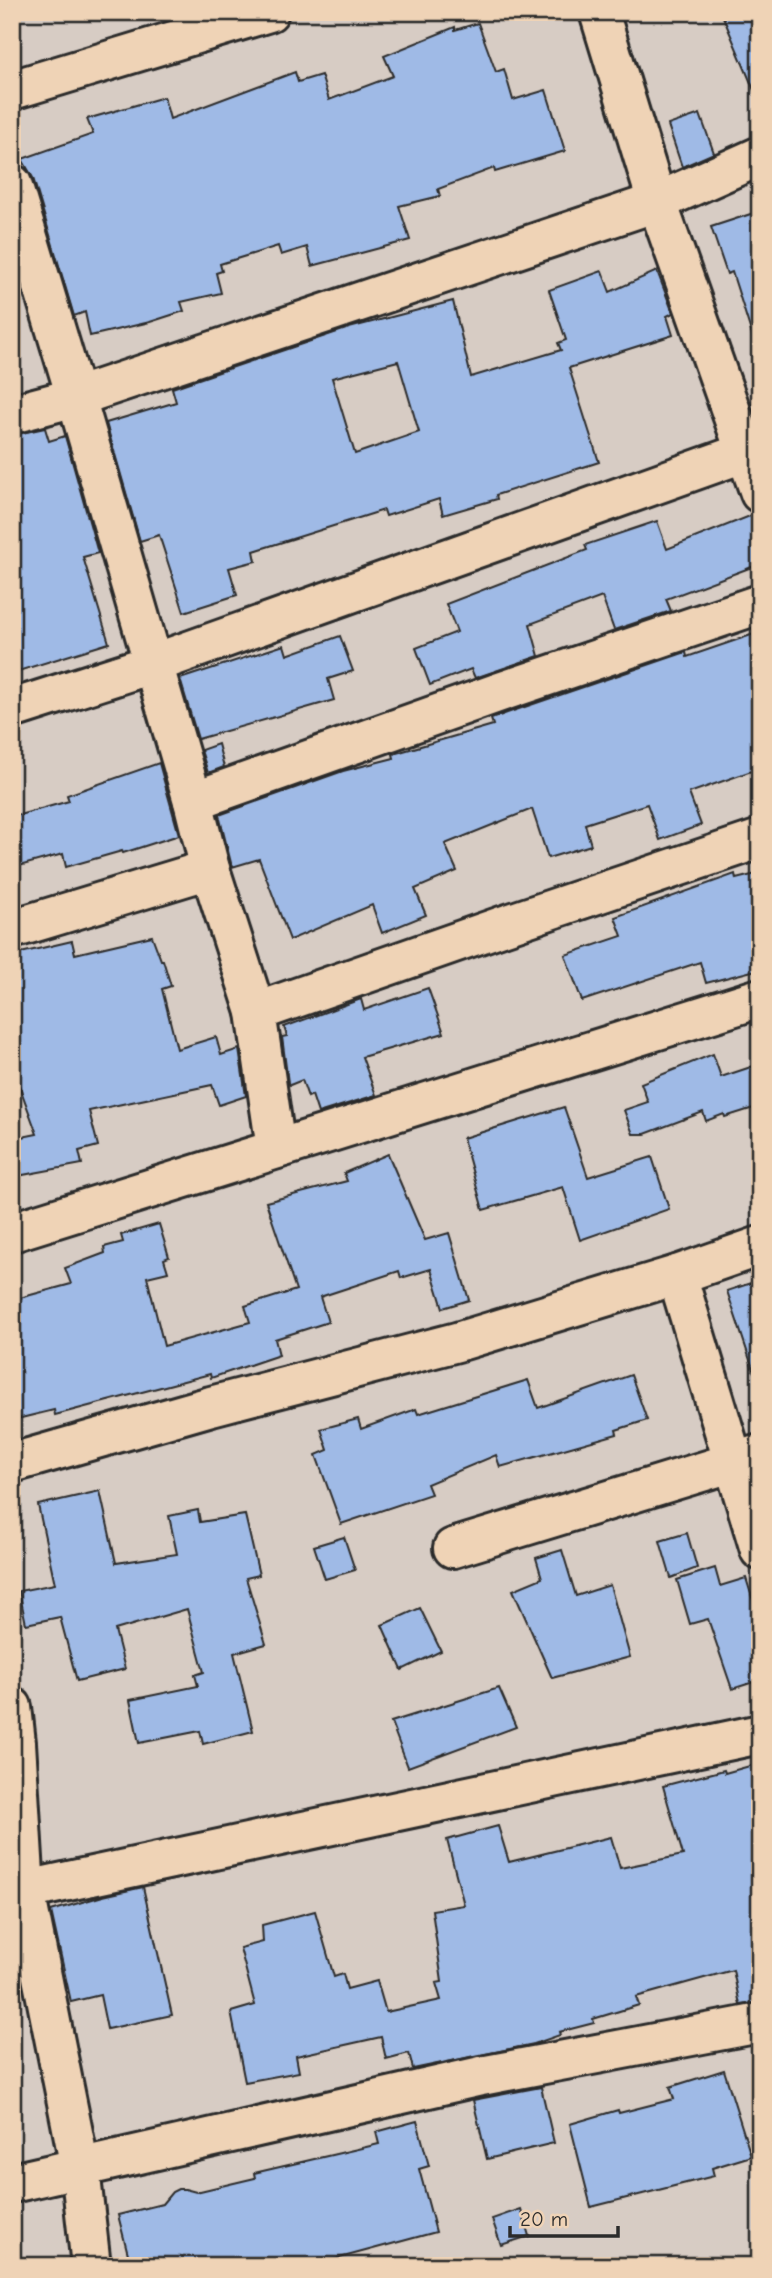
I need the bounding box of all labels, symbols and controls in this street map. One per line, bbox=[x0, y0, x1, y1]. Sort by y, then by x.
scale bar bbox=[510, 2194, 618, 2238]
text: 20 m bbox=[520, 2207, 568, 2231]

